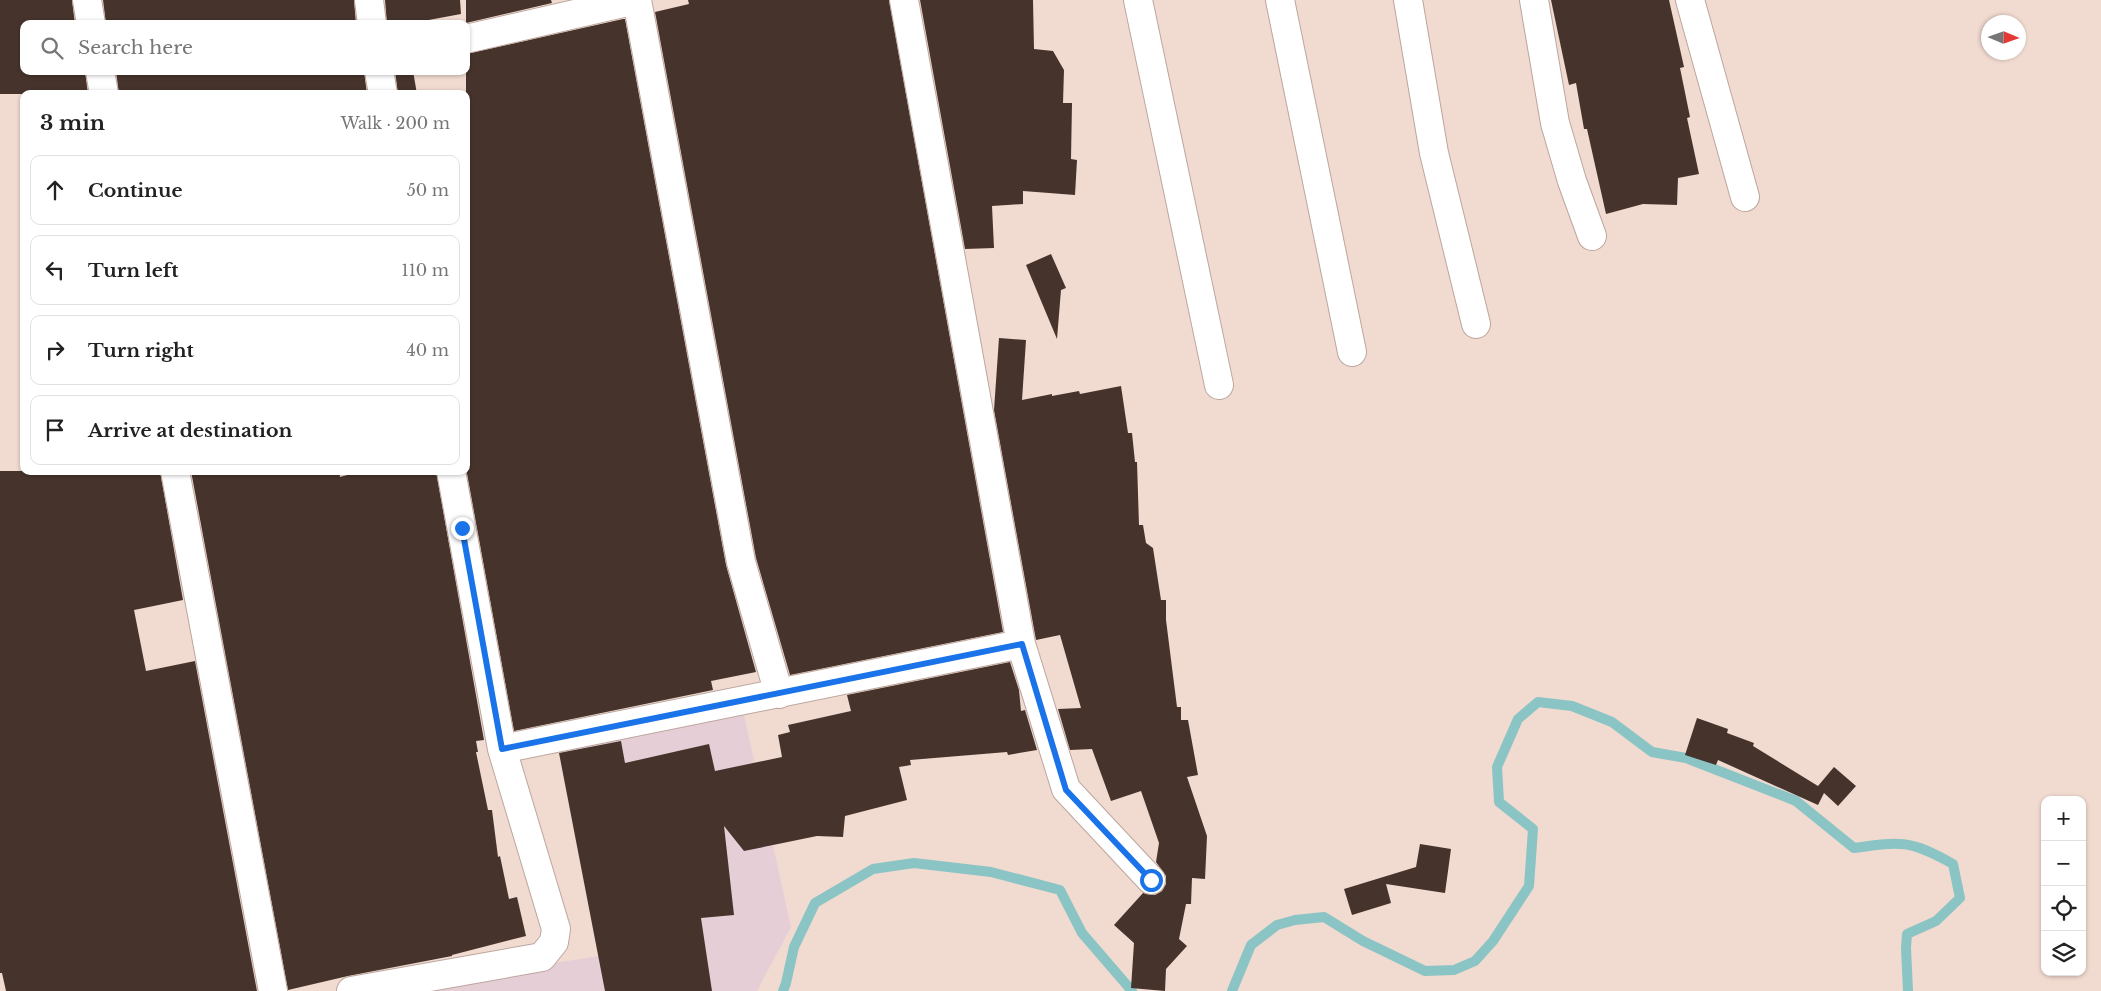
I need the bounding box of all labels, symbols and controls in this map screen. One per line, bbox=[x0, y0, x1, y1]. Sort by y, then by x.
north arrow bbox=[1981, 15, 2026, 60]
search box bbox=[20, 20, 470, 75]
icon: search bbox=[38, 34, 66, 62]
text: Search here bbox=[78, 36, 193, 59]
text: 3 min bbox=[40, 110, 105, 136]
text: Walk · 200 m bbox=[341, 113, 450, 133]
icon: ahead bbox=[41, 176, 69, 204]
text: Continue bbox=[88, 179, 183, 202]
text: 50 m bbox=[407, 180, 449, 200]
icon: left bbox=[41, 256, 69, 284]
text: Turn left bbox=[88, 259, 179, 282]
text: 110 m bbox=[402, 260, 449, 280]
icon: right bbox=[41, 336, 69, 364]
text: Turn right bbox=[88, 339, 194, 362]
text: 40 m bbox=[406, 340, 449, 360]
icon: arrive bbox=[41, 416, 69, 444]
text: Arrive at destination bbox=[88, 419, 292, 442]
route end bbox=[451, 517, 474, 540]
map controls bbox=[2041, 796, 2086, 976]
button: + bbox=[2041, 796, 2086, 841]
button: − bbox=[2041, 841, 2086, 886]
route start bbox=[1140, 869, 1163, 892]
button: locate bbox=[2041, 886, 2086, 931]
button: layers bbox=[2041, 931, 2086, 976]

